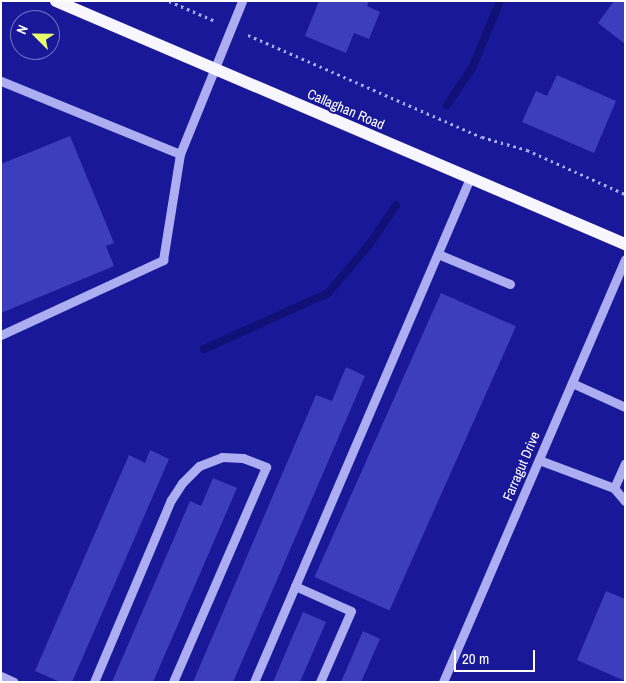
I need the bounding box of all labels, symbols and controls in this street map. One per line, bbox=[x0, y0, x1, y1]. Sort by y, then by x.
north arrow bbox=[10, 10, 60, 60]
text: N bbox=[12, 22, 32, 37]
street label: Callaghan Road bbox=[305, 85, 387, 133]
street label: Farragut Drive bbox=[499, 429, 543, 503]
scale bar bbox=[456, 640, 537, 672]
text: 20 m bbox=[462, 648, 489, 669]

